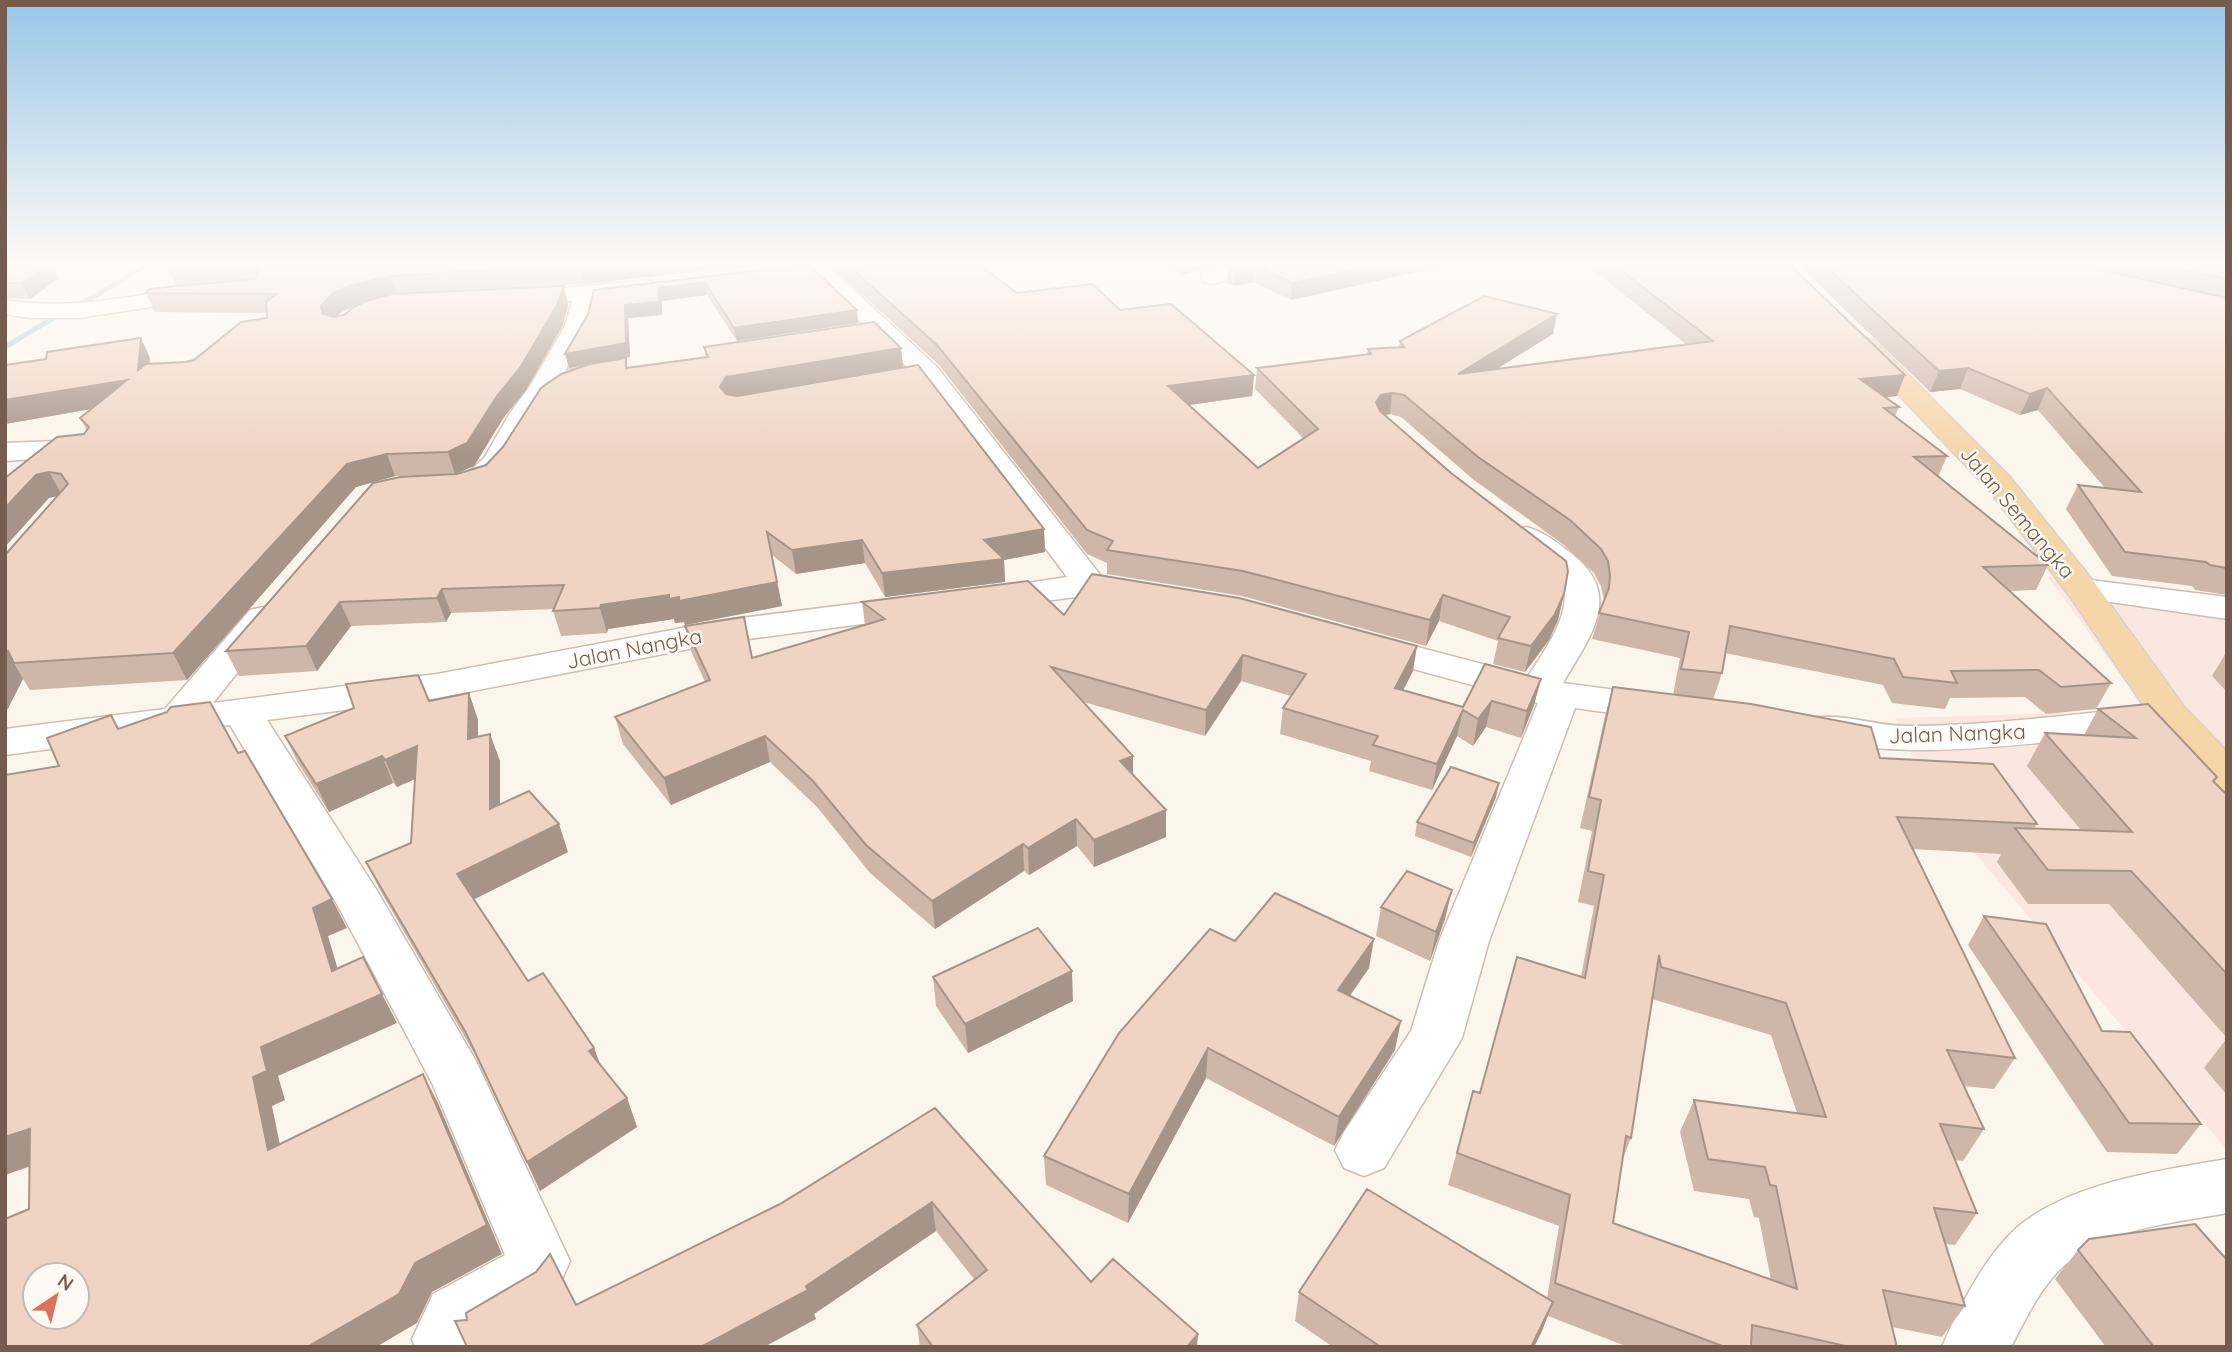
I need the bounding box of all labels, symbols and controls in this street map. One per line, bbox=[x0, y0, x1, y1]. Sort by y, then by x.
street label: Jalan Semangka bbox=[1955, 441, 2081, 583]
street label: Jalan Nangka bbox=[564, 622, 704, 674]
street label: Jalan Nangka bbox=[1888, 718, 2026, 748]
north arrow bbox=[21, 1261, 91, 1331]
text: N bbox=[53, 1268, 78, 1296]

